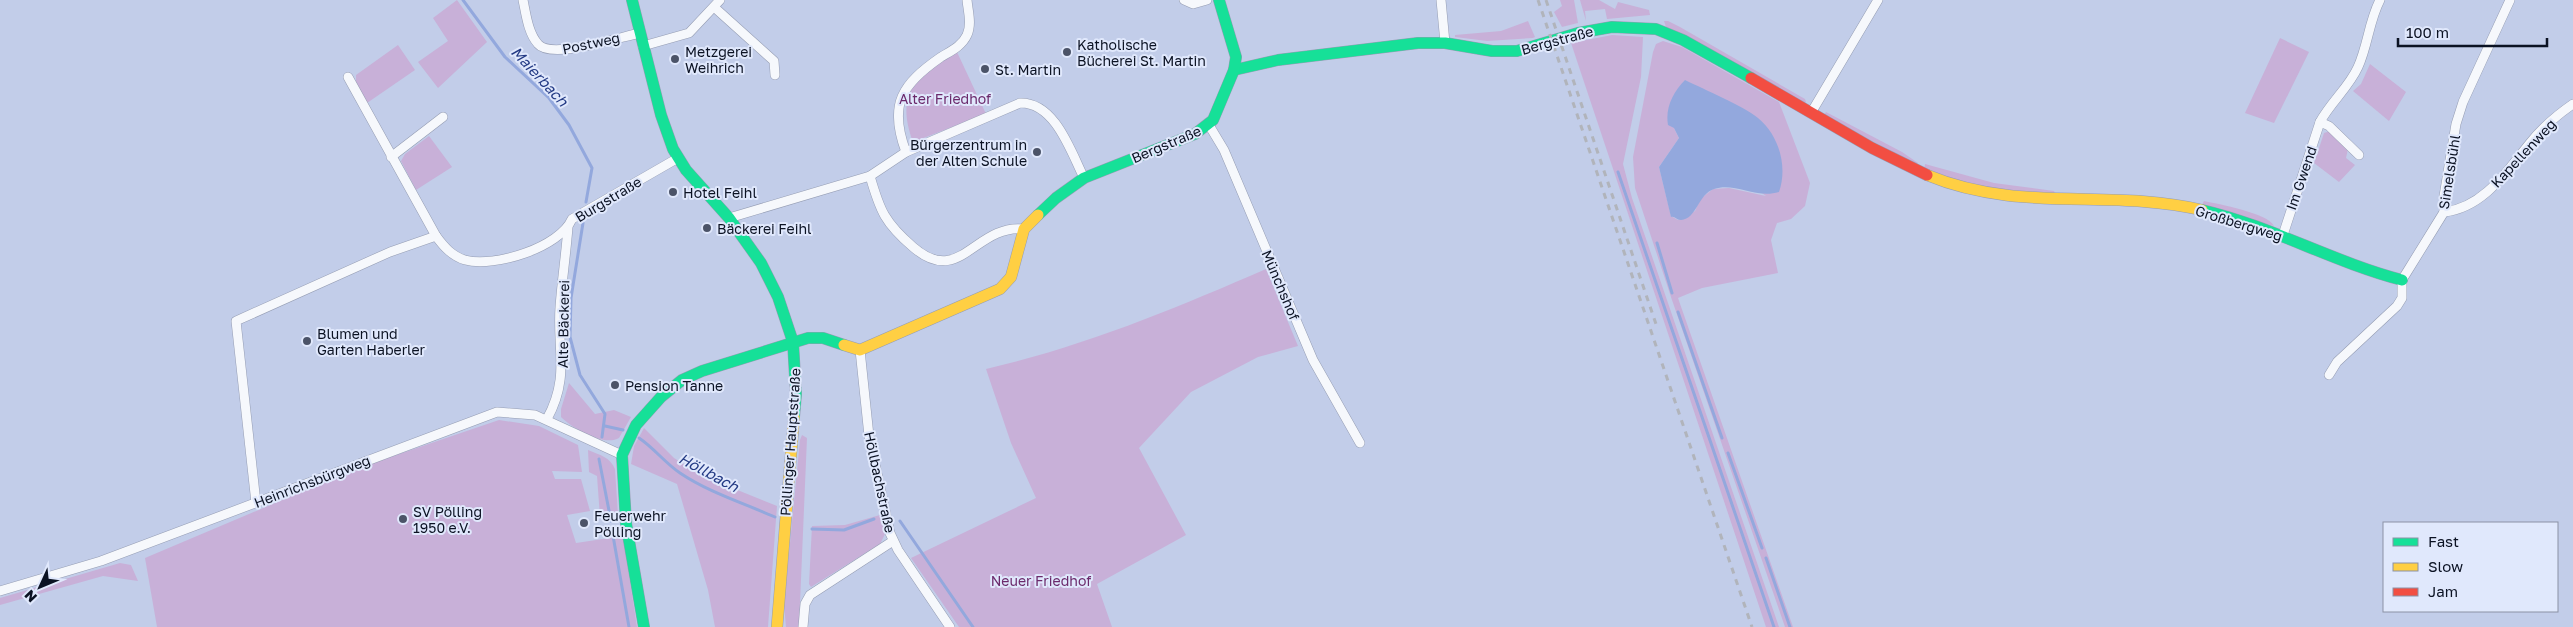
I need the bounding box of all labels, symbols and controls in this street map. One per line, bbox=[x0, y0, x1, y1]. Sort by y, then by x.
scale bar bbox=[2398, 15, 2547, 47]
street label: Bergstraße bbox=[1519, 22, 1595, 58]
text: 100 m bbox=[2406, 23, 2449, 41]
street label: Postweg bbox=[561, 29, 621, 57]
place label: Katholische Bücherei St. Martin bbox=[1077, 36, 1206, 69]
water label: Maierbach bbox=[508, 42, 573, 110]
place label: Metzgerei Weihrich bbox=[685, 43, 752, 76]
marker: Katholische Bücherei St. Martin bbox=[1061, 46, 1073, 58]
marker: Metzgerei Weihrich bbox=[669, 53, 681, 65]
place label: St. Martin bbox=[995, 61, 1061, 78]
marker: St. Martin bbox=[979, 63, 991, 75]
park label: Alter Friedhof bbox=[899, 90, 991, 107]
street label: Kapellenweg bbox=[2487, 115, 2559, 191]
street label: Bergstraße bbox=[1129, 122, 1203, 166]
street label: Simelsbühl bbox=[2435, 133, 2463, 211]
place label: Bürgerzentrum in der Alten Schule bbox=[910, 136, 1027, 169]
street label: Im Gwend bbox=[2282, 144, 2320, 212]
marker: Bürgerzentrum in der Alten Schule bbox=[1031, 146, 1043, 158]
street label: Burgstraße bbox=[572, 173, 644, 225]
place label: Hotel Feihl bbox=[683, 184, 757, 201]
marker: Hotel Feihl bbox=[667, 186, 679, 198]
street label: Großbergweg bbox=[2193, 202, 2285, 244]
place label: Bäckerei Feihl bbox=[717, 220, 812, 237]
marker: Bäckerei Feihl bbox=[701, 222, 713, 234]
street label: Münchshof bbox=[1259, 247, 1303, 323]
street label: Alte Bäckerei bbox=[554, 280, 572, 368]
place label: Blumen und Garten Haberler bbox=[317, 325, 426, 358]
marker: Blumen und Garten Haberler bbox=[301, 335, 313, 347]
street label: Pöllinger Hauptstraße bbox=[776, 368, 804, 516]
place label: Pension Tanne bbox=[625, 377, 723, 394]
marker: Pension Tanne bbox=[609, 379, 621, 391]
street label: Höllbachstraße bbox=[861, 430, 899, 534]
water label: Höllbach bbox=[676, 449, 743, 496]
street label: Heinrichsbürgweg bbox=[252, 451, 372, 511]
place label: SV Pölling 1950 e.V. bbox=[413, 503, 482, 536]
place label: Feuerwehr Pölling bbox=[594, 507, 667, 540]
marker: SV Pölling 1950 e.V. bbox=[397, 513, 409, 525]
marker: Feuerwehr Pölling bbox=[578, 517, 590, 529]
legend bbox=[2383, 522, 2558, 612]
text: Fast bbox=[2428, 532, 2459, 550]
text: Slow bbox=[2428, 557, 2463, 575]
north arrow bbox=[15, 562, 65, 612]
park label: Neuer Friedhof bbox=[991, 572, 1091, 589]
text: Jam bbox=[2428, 582, 2458, 600]
text: N bbox=[20, 587, 40, 606]

